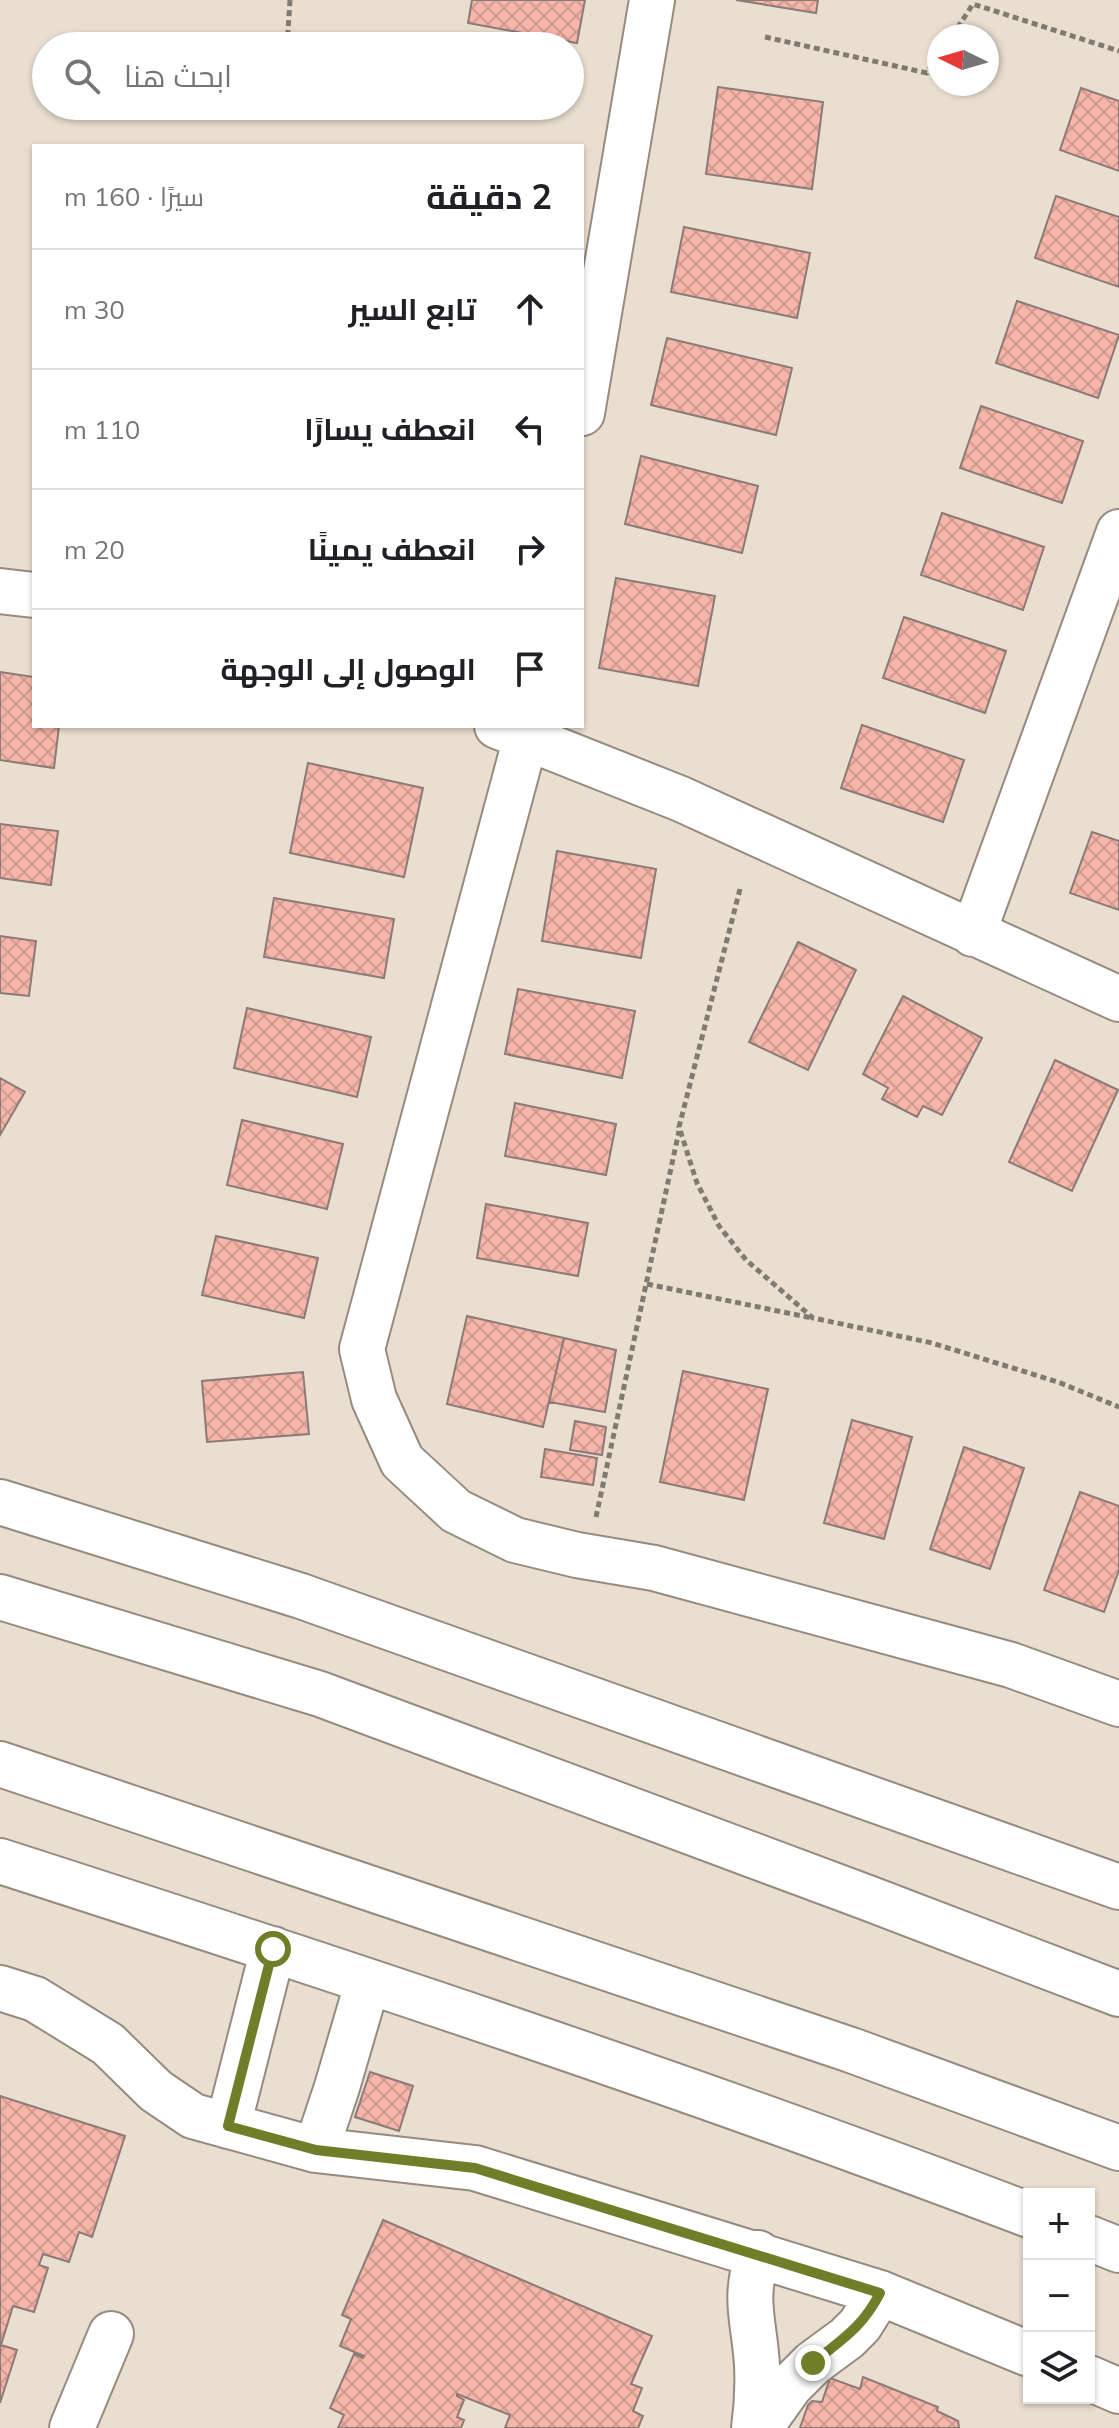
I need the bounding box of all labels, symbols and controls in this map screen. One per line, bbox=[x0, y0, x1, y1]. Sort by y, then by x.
north arrow bbox=[927, 24, 999, 96]
search box bbox=[32, 32, 584, 120]
icon: search bbox=[60, 54, 104, 98]
text: ابحث هنا bbox=[124, 57, 232, 95]
text: 2 دقيقة bbox=[426, 175, 552, 218]
text: سيرًا · 160 m bbox=[64, 180, 204, 213]
icon: ahead bbox=[508, 287, 552, 331]
text: تابع السير bbox=[349, 290, 476, 328]
text: 30 m bbox=[64, 293, 125, 326]
icon: left bbox=[508, 407, 552, 451]
text: انعطف يسارًا bbox=[304, 410, 476, 448]
text: 110 m bbox=[64, 413, 140, 446]
icon: right bbox=[508, 527, 552, 571]
text: انعطف يمينًا bbox=[308, 530, 476, 568]
text: 20 m bbox=[64, 533, 125, 566]
icon: arrive bbox=[508, 647, 552, 691]
text: الوصول إلى الوجهة bbox=[221, 650, 476, 688]
route start bbox=[255, 1931, 291, 1967]
map controls bbox=[1023, 2188, 1095, 2404]
button: + bbox=[1023, 2188, 1095, 2260]
button: − bbox=[1023, 2260, 1095, 2332]
button: layers bbox=[1023, 2332, 1095, 2404]
route end bbox=[795, 2345, 831, 2381]

